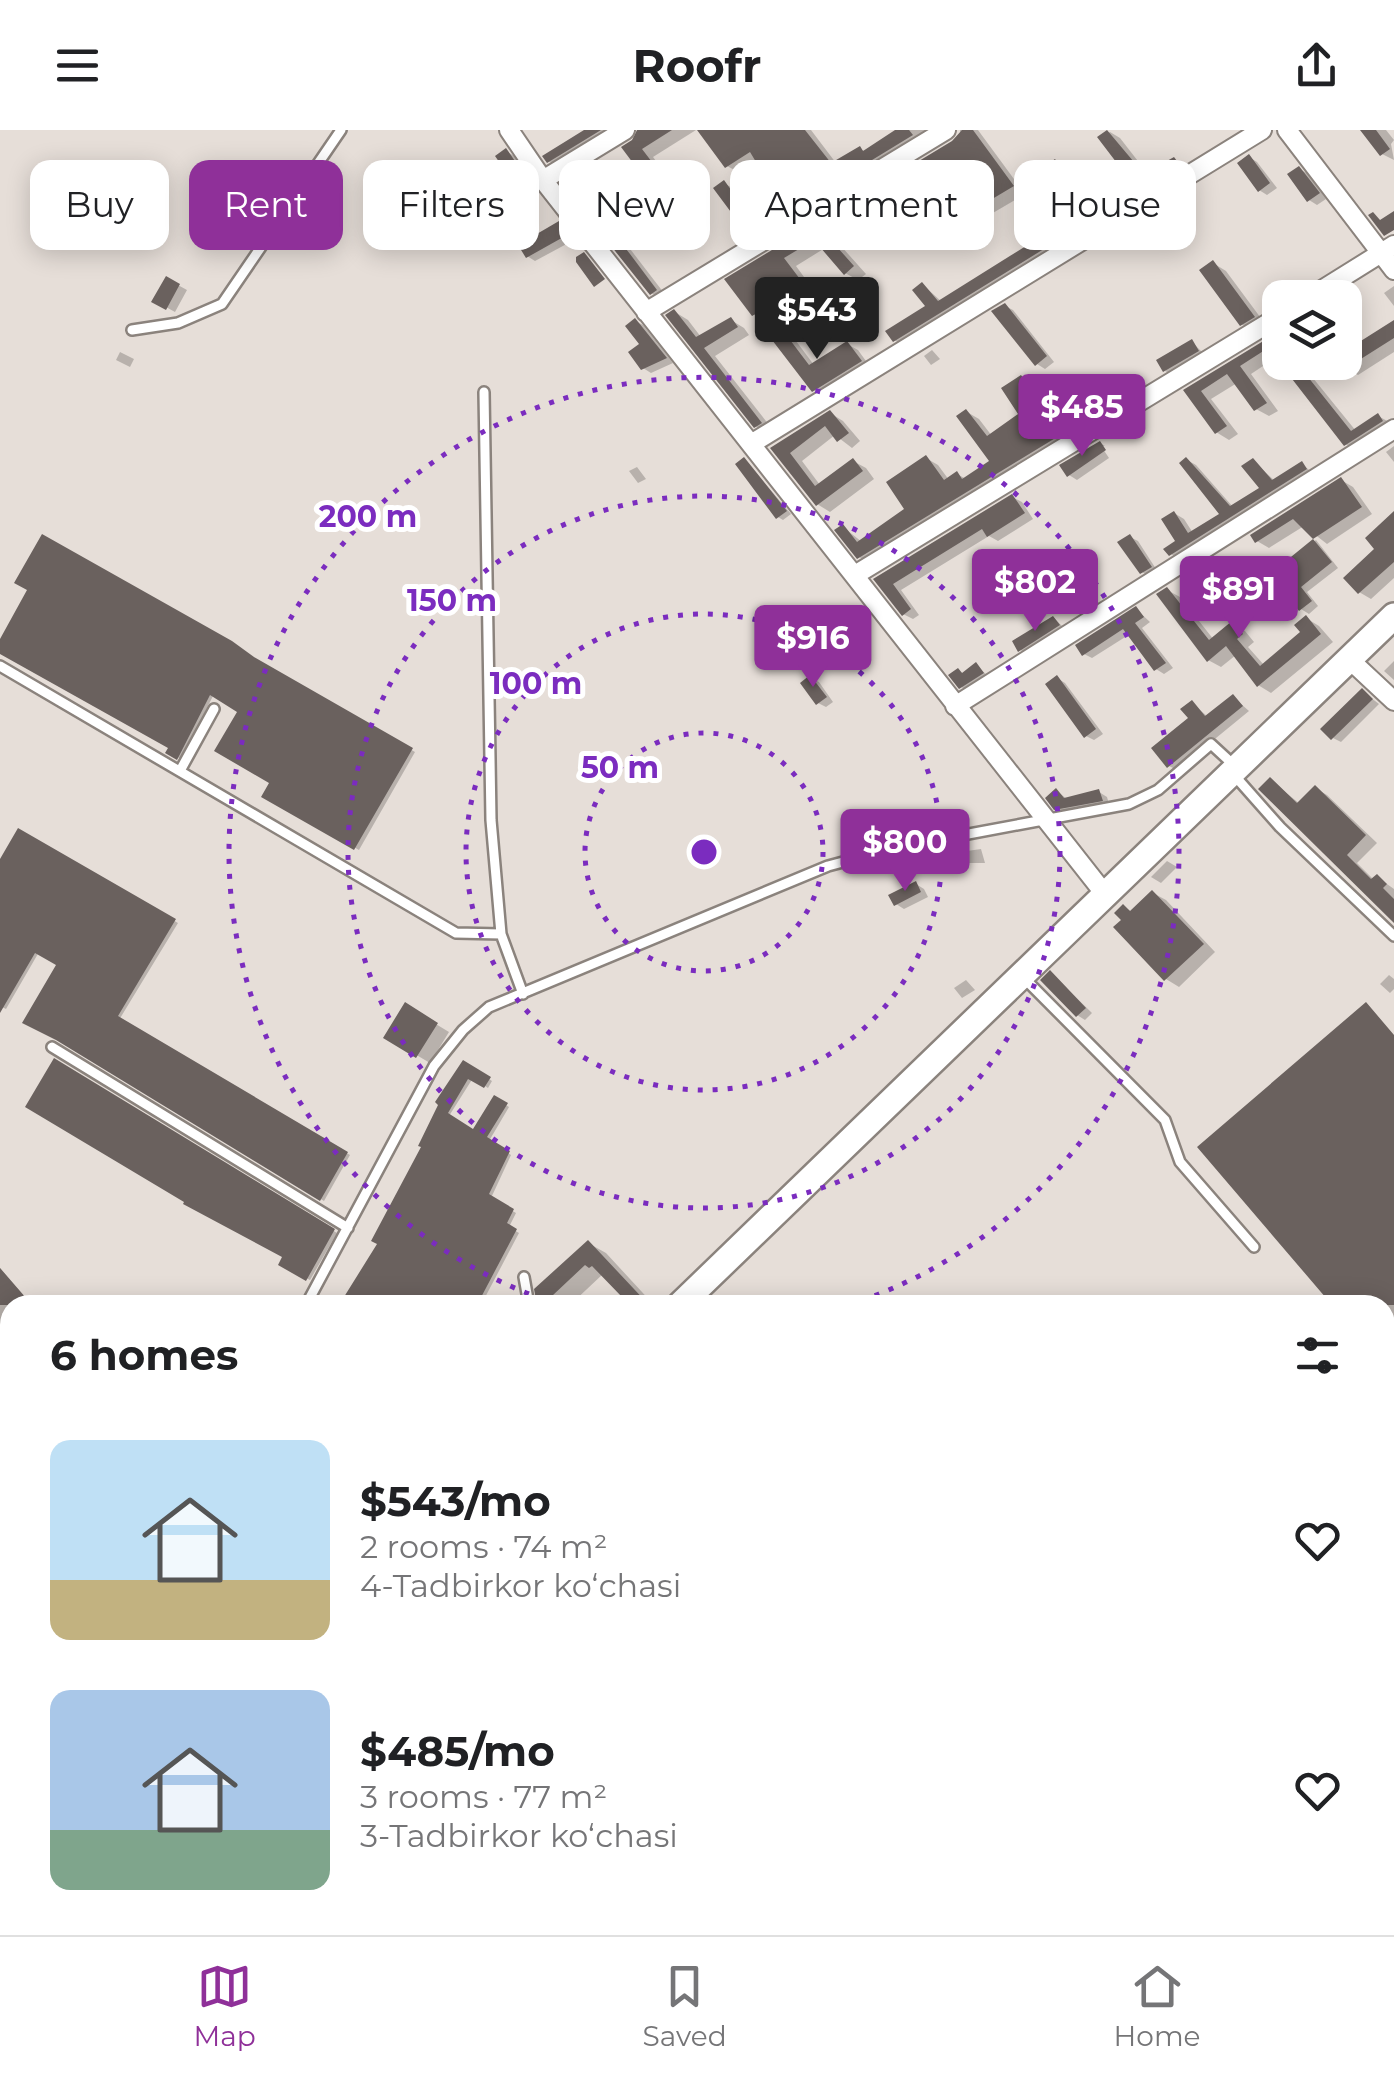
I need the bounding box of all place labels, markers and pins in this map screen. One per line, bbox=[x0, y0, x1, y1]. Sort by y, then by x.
pin: $543 bbox=[758, 277, 876, 362]
pin: $485 bbox=[1023, 374, 1141, 459]
pin: $802 bbox=[976, 549, 1094, 634]
pin: $891 bbox=[1180, 556, 1298, 641]
pin: $916 bbox=[754, 605, 872, 690]
pin: $800 bbox=[846, 809, 964, 894]
centre of rings bbox=[686, 834, 722, 870]

